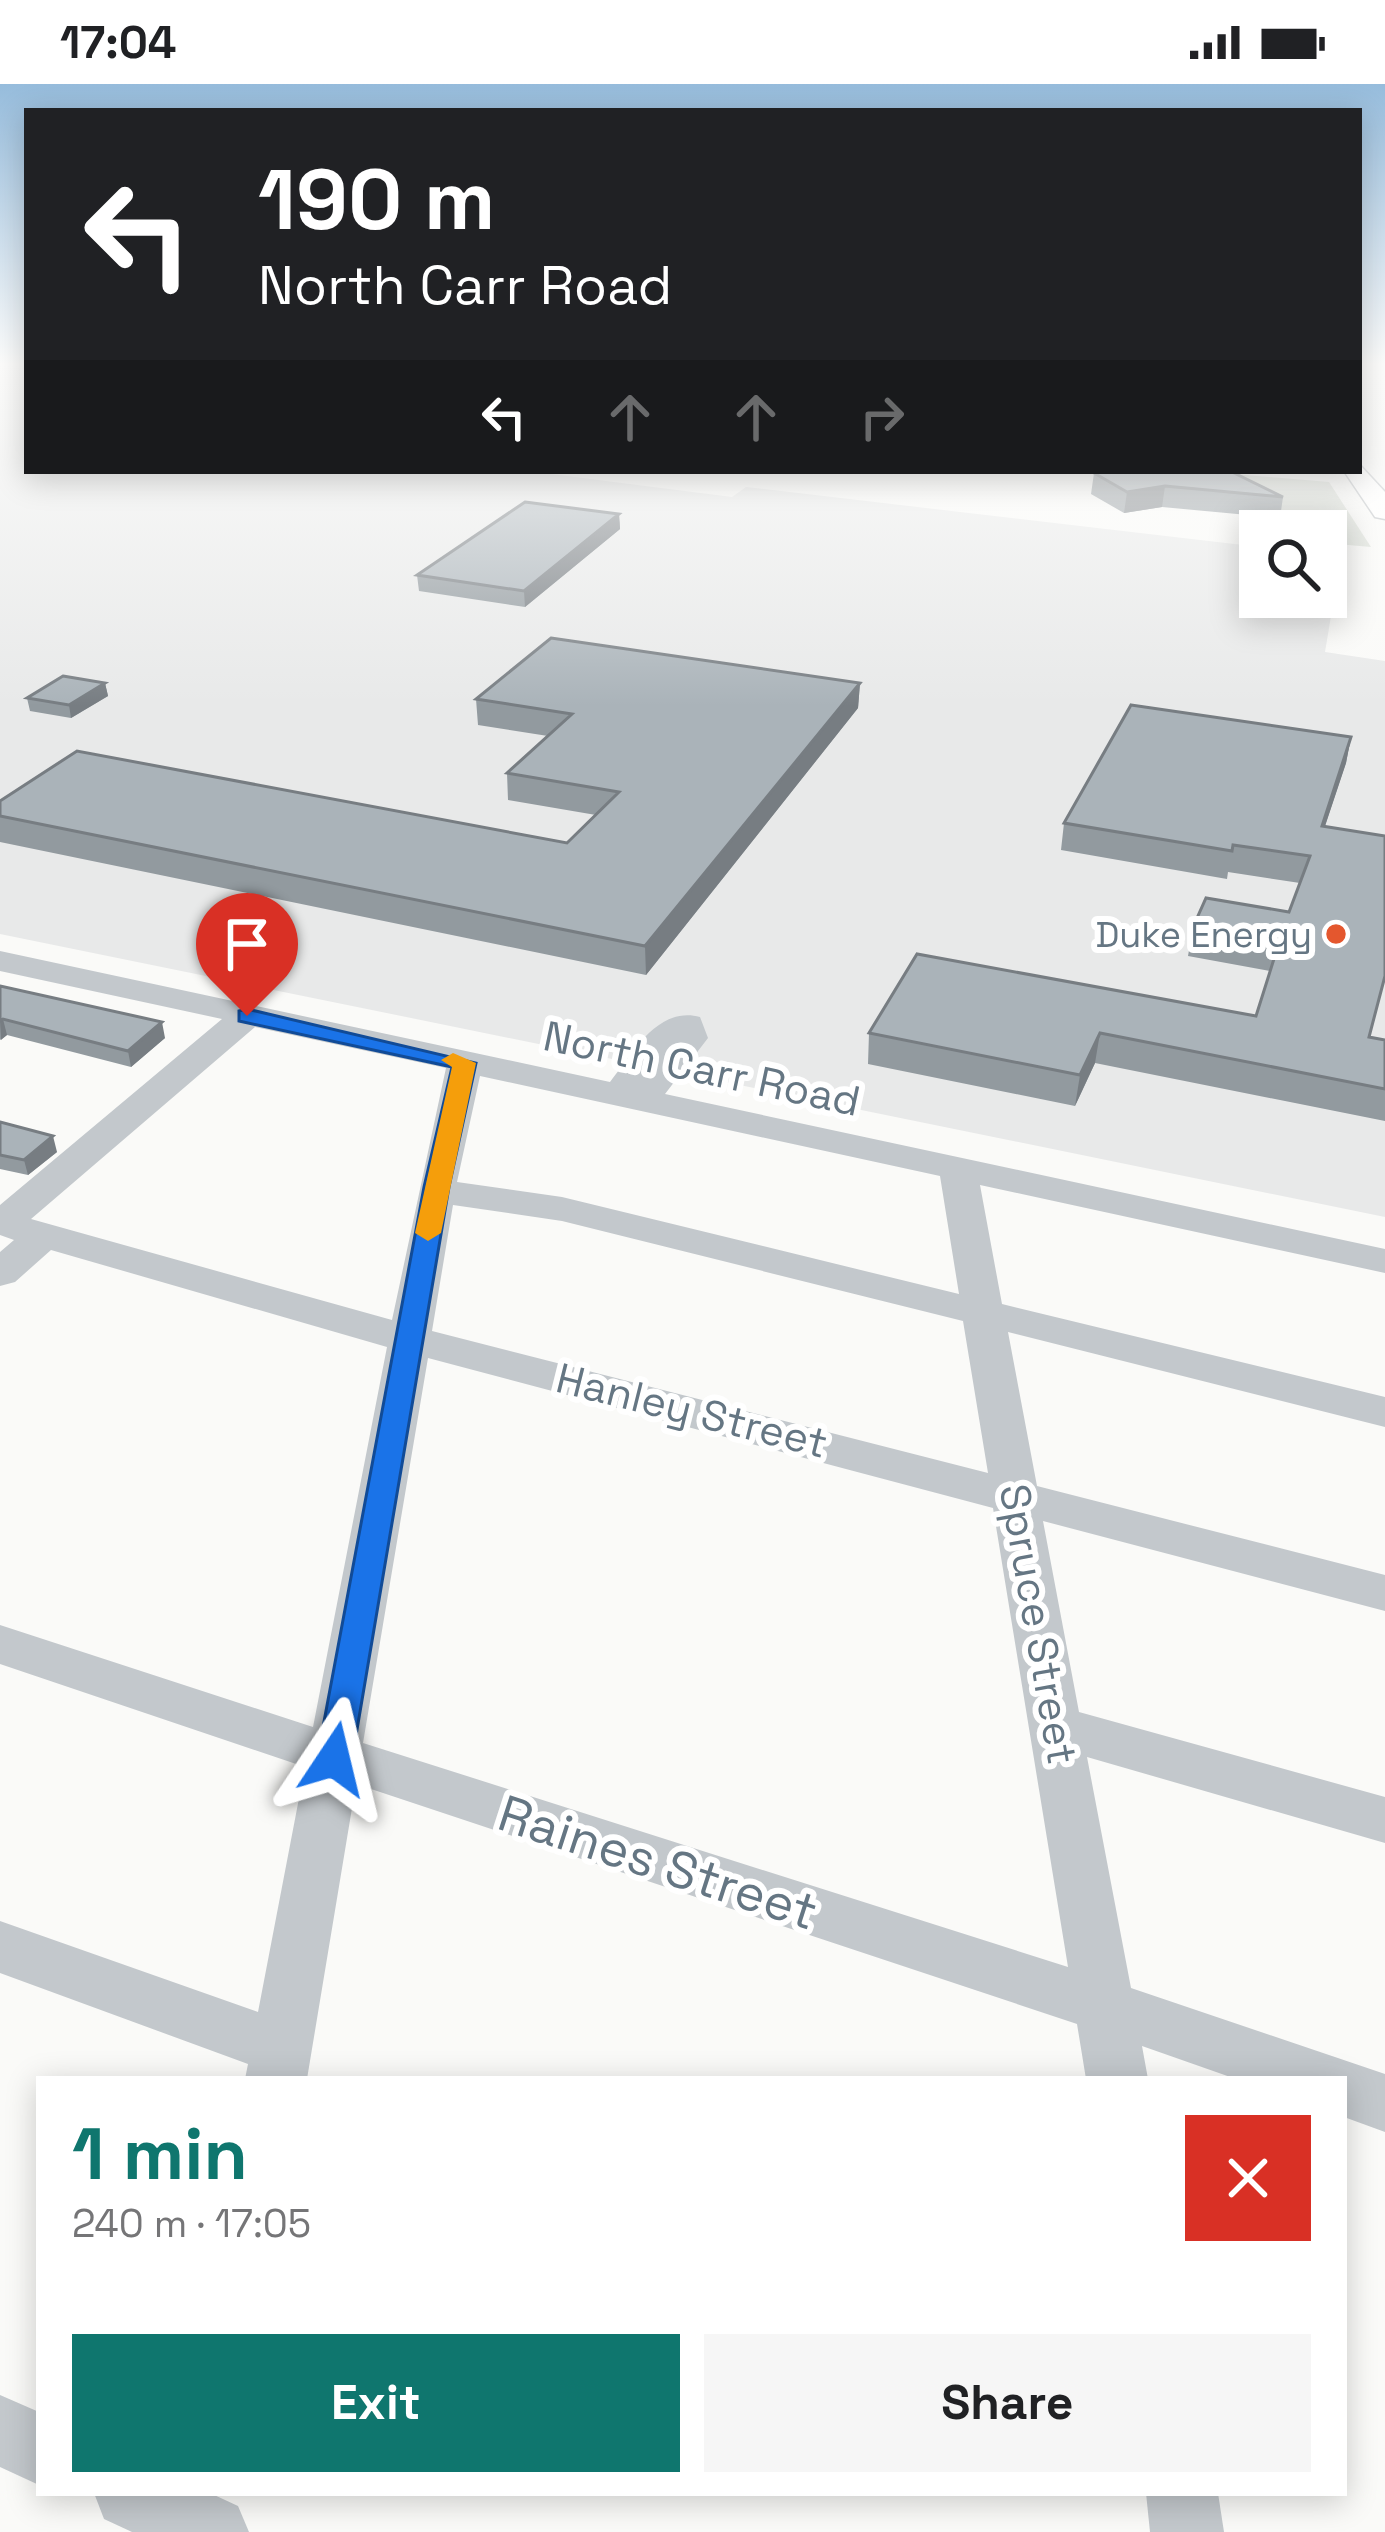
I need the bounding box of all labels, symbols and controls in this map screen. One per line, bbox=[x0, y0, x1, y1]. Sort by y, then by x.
text: 17:04 bbox=[60, 14, 176, 71]
text: 190 m bbox=[258, 146, 495, 254]
icon: left bbox=[60, 156, 216, 312]
text: North Carr Road bbox=[258, 251, 672, 320]
icon: left bbox=[471, 384, 537, 450]
icon: ahead bbox=[597, 384, 663, 450]
icon: ahead bbox=[723, 384, 789, 450]
icon: right bbox=[849, 384, 915, 450]
map controls bbox=[1239, 510, 1347, 618]
button: search bbox=[1239, 510, 1347, 618]
pin bbox=[196, 893, 298, 1016]
icon: arrive bbox=[214, 911, 280, 977]
place label: Duke Energy bbox=[1095, 912, 1312, 958]
marker: Duke Energy bbox=[1323, 921, 1349, 947]
street label: North Carr Road bbox=[539, 1009, 865, 1128]
street label: Hanley Street bbox=[551, 1351, 833, 1470]
street label: Spruce Street bbox=[988, 1480, 1089, 1768]
position arrow bbox=[271, 1696, 397, 1822]
street label: Raines Street bbox=[490, 1780, 825, 1945]
text: 1 min bbox=[72, 2108, 248, 2200]
button: close bbox=[1185, 2115, 1311, 2241]
text: 240 m · 17:05 bbox=[72, 2199, 311, 2248]
button: Exit bbox=[72, 2334, 680, 2472]
button: Share bbox=[704, 2334, 1311, 2472]

